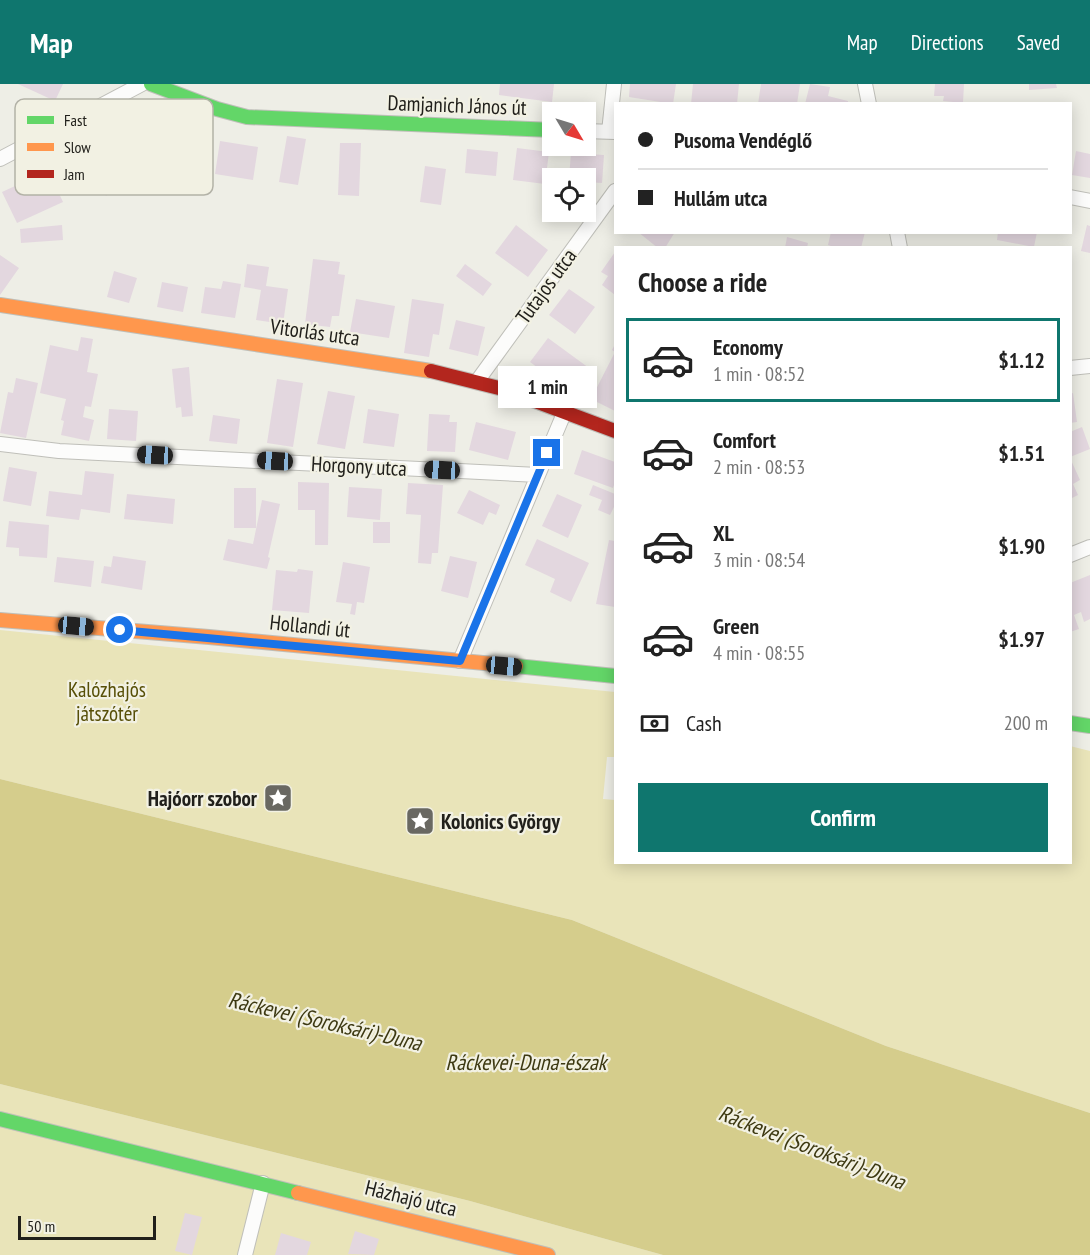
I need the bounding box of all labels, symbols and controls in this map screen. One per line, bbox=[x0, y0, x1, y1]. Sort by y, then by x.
text: Map bbox=[30, 24, 73, 61]
text: Map bbox=[847, 29, 878, 56]
text: Directions bbox=[911, 29, 984, 56]
text: Saved bbox=[1017, 29, 1060, 56]
street label: Damjanich János út bbox=[387, 89, 527, 121]
legend bbox=[15, 99, 213, 195]
north arrow bbox=[542, 102, 596, 156]
map controls bbox=[542, 102, 596, 222]
text: Fast bbox=[64, 110, 87, 130]
text: Pusoma Vendéglő bbox=[674, 126, 812, 154]
text: Slow bbox=[64, 137, 91, 157]
text: Jam bbox=[63, 164, 85, 184]
button: locate bbox=[542, 168, 596, 222]
text: Hullám utca bbox=[674, 184, 767, 212]
street label: Tutajos utca bbox=[510, 243, 582, 329]
text: Choose a ride bbox=[638, 265, 767, 299]
street label: Vitorlás utca bbox=[267, 312, 362, 352]
icon: car bbox=[641, 333, 695, 387]
text: Economy bbox=[713, 333, 783, 361]
text: $1.12 bbox=[998, 346, 1045, 374]
text: 1 min · 08:52 bbox=[713, 361, 805, 387]
callout: 1 min bbox=[498, 366, 596, 408]
text: 1 min bbox=[527, 374, 568, 400]
icon: car bbox=[641, 426, 695, 480]
text: Comfort bbox=[713, 426, 776, 454]
route end bbox=[533, 439, 560, 466]
text: $1.51 bbox=[998, 439, 1045, 467]
car bbox=[137, 445, 173, 465]
street label: Horgony utca bbox=[310, 450, 408, 482]
car bbox=[257, 451, 293, 471]
text: 2 min · 08:53 bbox=[713, 454, 805, 480]
car bbox=[424, 460, 460, 480]
icon: car bbox=[641, 519, 695, 573]
text: XL bbox=[713, 519, 734, 547]
text: $1.90 bbox=[998, 532, 1045, 560]
text: 3 min · 08:54 bbox=[713, 547, 805, 573]
street label: Hollandi út bbox=[268, 608, 352, 644]
icon: car bbox=[641, 612, 695, 666]
text: Green bbox=[713, 612, 759, 640]
car bbox=[57, 615, 95, 637]
route start bbox=[106, 616, 133, 643]
text: $1.97 bbox=[998, 625, 1045, 653]
text: 4 min · 08:55 bbox=[713, 640, 805, 666]
car bbox=[485, 655, 523, 677]
park label: Kalózhajós játszótér bbox=[68, 676, 146, 727]
icon: cash bbox=[638, 707, 671, 740]
text: Cash bbox=[686, 709, 722, 737]
text: 200 m bbox=[1004, 710, 1048, 736]
place icon: Hajóorr szobor bbox=[262, 782, 294, 814]
button: Confirm bbox=[638, 783, 1048, 852]
place label: Hajóorr szobor bbox=[148, 785, 258, 812]
place icon: Kolonics György bbox=[404, 805, 436, 837]
place label: Kolonics György bbox=[441, 808, 560, 835]
water label: Ráckevei (Soroksári)-Duna bbox=[226, 985, 426, 1057]
water label: Ráckevei-Duna-észak bbox=[446, 1048, 609, 1076]
water label: Ráckevei (Soroksári)-Duna bbox=[715, 1099, 910, 1196]
street label: Házhajó utca bbox=[362, 1174, 460, 1222]
scale bar bbox=[18, 1213, 156, 1240]
text: 50 m bbox=[27, 1216, 55, 1236]

